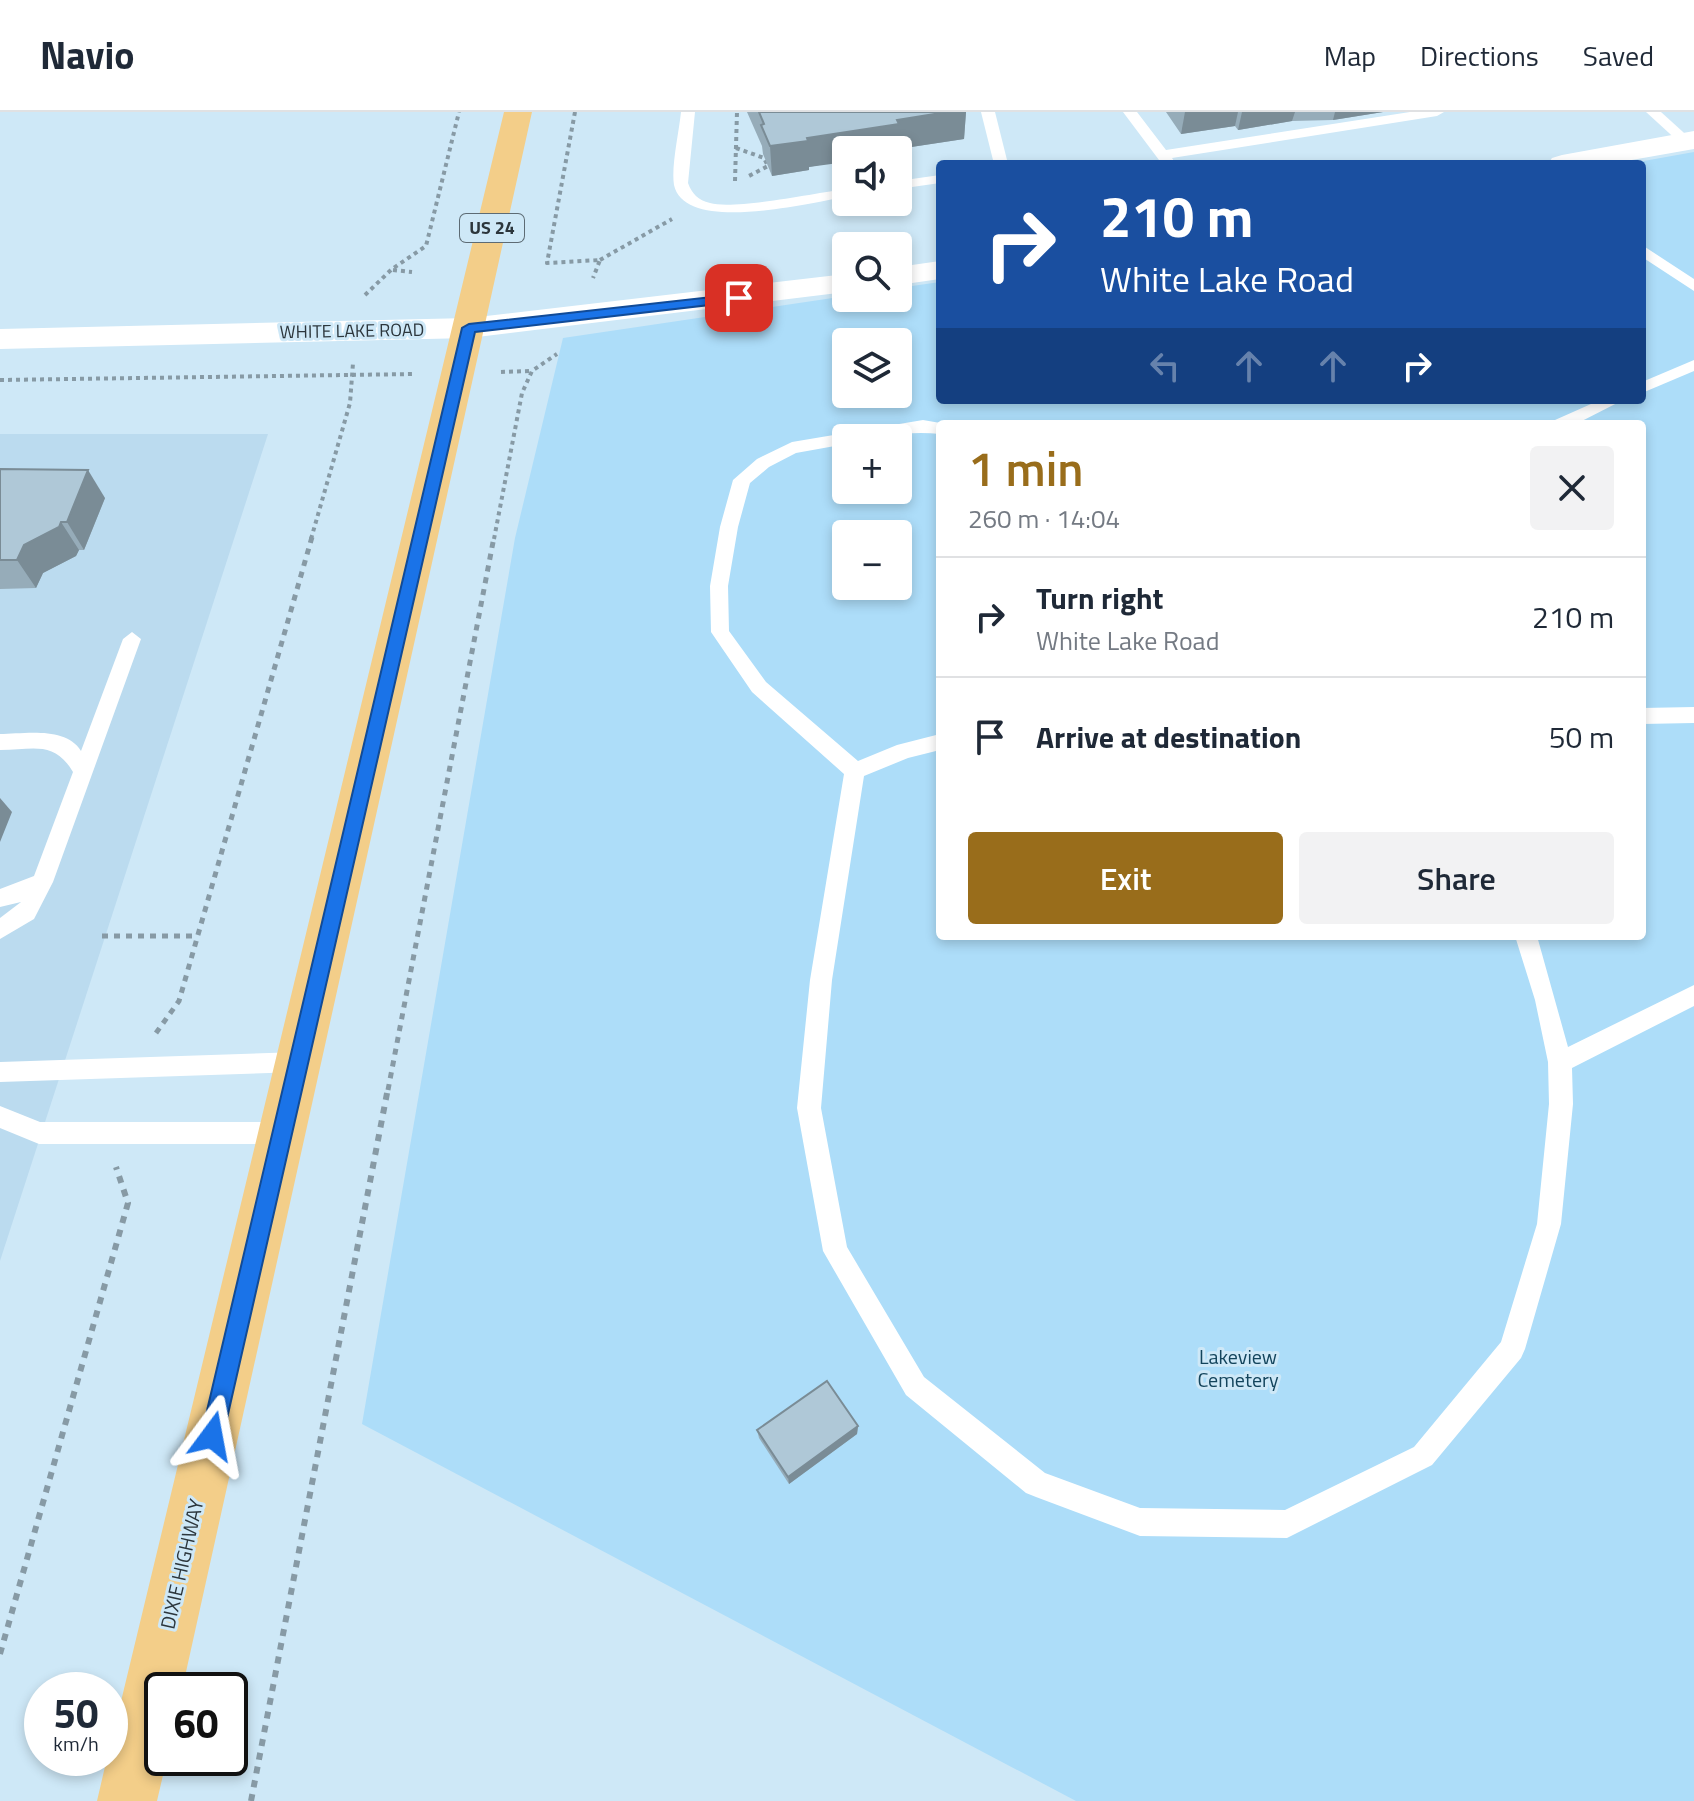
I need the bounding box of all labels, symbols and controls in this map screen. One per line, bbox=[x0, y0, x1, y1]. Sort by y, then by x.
text: Navio bbox=[40, 26, 134, 84]
text: Map bbox=[1324, 34, 1376, 77]
text: Directions bbox=[1420, 34, 1539, 77]
text: Saved bbox=[1583, 34, 1654, 77]
map controls bbox=[832, 136, 912, 600]
button: sound bbox=[832, 136, 912, 216]
text: 210 m bbox=[1100, 174, 1253, 259]
icon: right bbox=[968, 192, 1072, 296]
road number: US 24 bbox=[460, 214, 524, 242]
button: search bbox=[832, 232, 912, 312]
text: White Lake Road bbox=[1100, 251, 1354, 306]
pin bbox=[705, 264, 773, 332]
icon: arrive bbox=[717, 276, 761, 320]
street label: WHITE LAKE ROAD bbox=[280, 316, 424, 345]
button: layers bbox=[832, 328, 912, 408]
icon: left bbox=[1143, 344, 1187, 388]
icon: ahead bbox=[1227, 344, 1271, 388]
icon: ahead bbox=[1311, 344, 1355, 388]
icon: right bbox=[1395, 344, 1439, 388]
button: + bbox=[832, 424, 912, 504]
text: 1 min bbox=[968, 432, 1083, 505]
button: close bbox=[1530, 446, 1614, 530]
text: 260 m · 14:04 bbox=[968, 499, 1120, 538]
button: − bbox=[832, 520, 912, 600]
text: Turn right bbox=[1036, 575, 1164, 621]
text: 210 m bbox=[1532, 594, 1614, 640]
icon: right bbox=[968, 595, 1012, 639]
text: White Lake Road bbox=[1036, 621, 1219, 660]
text: Arrive at destination bbox=[1036, 714, 1301, 760]
text: 50 m bbox=[1549, 714, 1614, 760]
icon: arrive bbox=[968, 715, 1012, 759]
button: Exit bbox=[968, 832, 1283, 924]
button: Share bbox=[1299, 832, 1614, 924]
park label: Lakeview Cemetery bbox=[1197, 1341, 1279, 1395]
position arrow bbox=[170, 1394, 254, 1478]
street label: DIXIE HIGHWAY bbox=[151, 1496, 212, 1632]
speed limit sign: 60 bbox=[144, 1672, 248, 1776]
text: 50 bbox=[54, 1683, 98, 1744]
text: km/h bbox=[53, 1728, 99, 1759]

